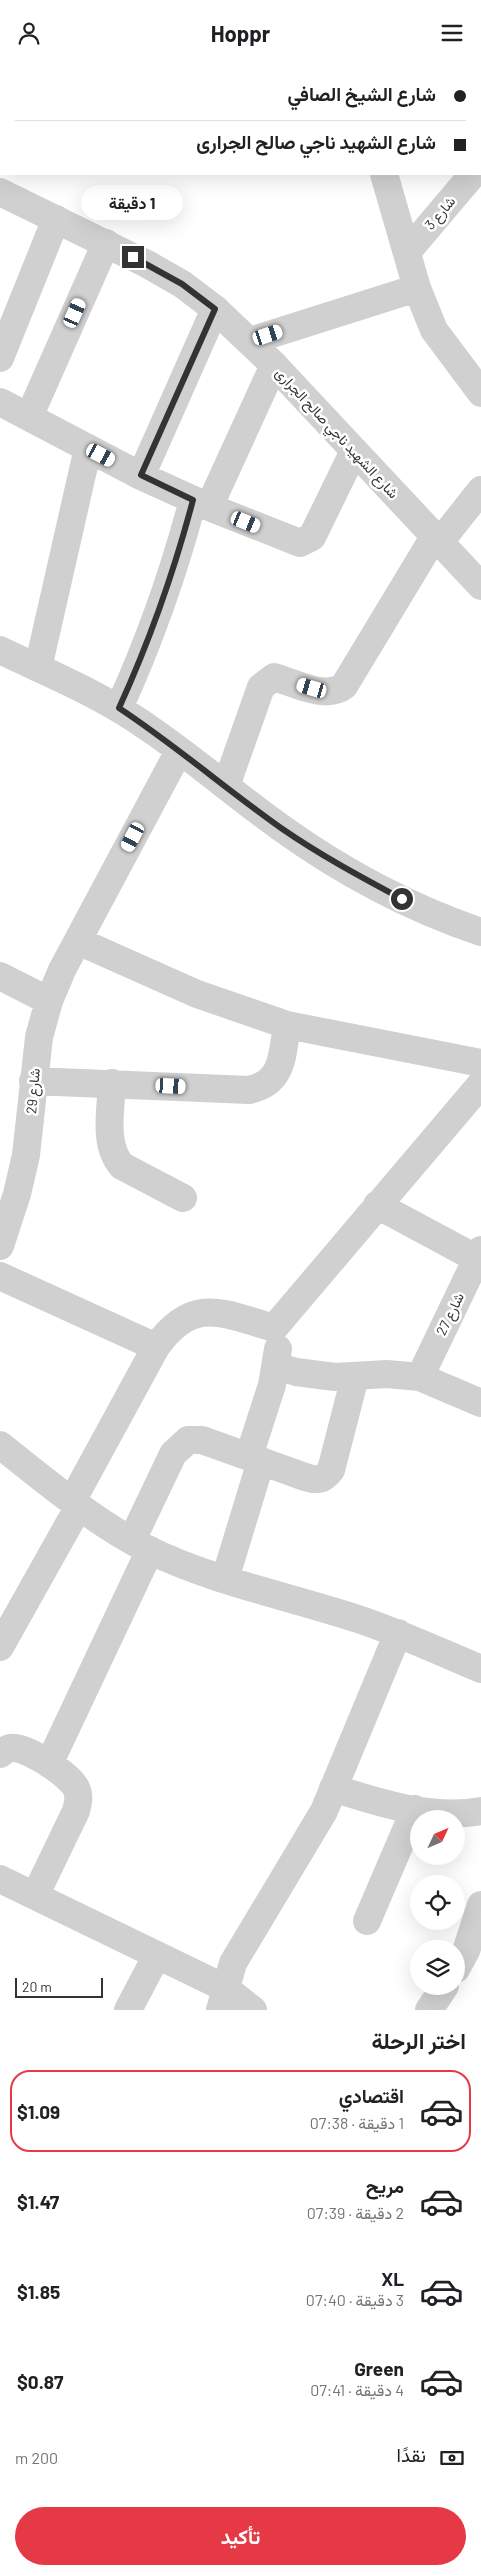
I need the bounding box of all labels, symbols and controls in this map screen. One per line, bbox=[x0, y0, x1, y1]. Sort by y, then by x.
icon: person bbox=[15, 19, 43, 47]
icon: menu bbox=[438, 19, 466, 47]
text: Hoppr bbox=[211, 20, 270, 46]
text: شارع الشيخ الصافي bbox=[288, 82, 436, 105]
text: شارع الشهيد ناجي صالح الجرارى bbox=[196, 130, 436, 153]
callout: 1 دقيقة bbox=[82, 185, 184, 219]
text: 1 دقيقة bbox=[109, 193, 155, 212]
street label: شارع 3 bbox=[421, 193, 461, 235]
route end bbox=[122, 246, 144, 268]
car bbox=[62, 296, 87, 330]
car bbox=[251, 323, 284, 347]
street label: شارع الشهيد ناجي صالح الجرارى bbox=[269, 364, 402, 504]
car bbox=[84, 441, 117, 469]
car bbox=[229, 509, 262, 535]
car bbox=[295, 677, 328, 699]
car bbox=[119, 820, 146, 854]
route start bbox=[391, 888, 413, 910]
street label: شارع 29 bbox=[22, 1067, 46, 1115]
car bbox=[155, 1078, 186, 1094]
street label: شارع 27 bbox=[432, 1290, 470, 1339]
north arrow bbox=[410, 1810, 465, 1865]
map controls bbox=[410, 1810, 465, 1995]
button: locate bbox=[410, 1875, 465, 1930]
button: layers bbox=[410, 1940, 465, 1995]
scale bar bbox=[15, 1975, 102, 1998]
text: 20 m bbox=[22, 1978, 52, 1995]
text: اختر الرحلة bbox=[371, 2027, 466, 2053]
text: اقتصادي bbox=[339, 2084, 404, 2107]
icon: car bbox=[419, 2089, 464, 2134]
text: $1.09 bbox=[17, 2100, 60, 2123]
text: 1 دقيقة · 07:38 bbox=[310, 2113, 404, 2132]
text: مريح bbox=[366, 2174, 404, 2197]
icon: car bbox=[419, 2179, 464, 2224]
text: $1.47 bbox=[17, 2190, 59, 2213]
text: 2 دقيقة · 07:39 bbox=[307, 2203, 404, 2222]
text: XL bbox=[381, 2267, 404, 2290]
icon: car bbox=[419, 2269, 464, 2314]
text: $1.85 bbox=[17, 2280, 60, 2303]
text: 3 دقيقة · 07:40 bbox=[306, 2290, 404, 2309]
text: Green bbox=[354, 2357, 404, 2380]
icon: car bbox=[419, 2359, 464, 2404]
text: $0.87 bbox=[17, 2370, 64, 2393]
text: 4 دقيقة · 07:41 bbox=[310, 2380, 404, 2399]
text: نقدًا bbox=[397, 2443, 426, 2466]
icon: cash bbox=[438, 2444, 466, 2472]
text: 200 m bbox=[15, 2448, 58, 2467]
button: تأكيد bbox=[15, 2507, 466, 2565]

